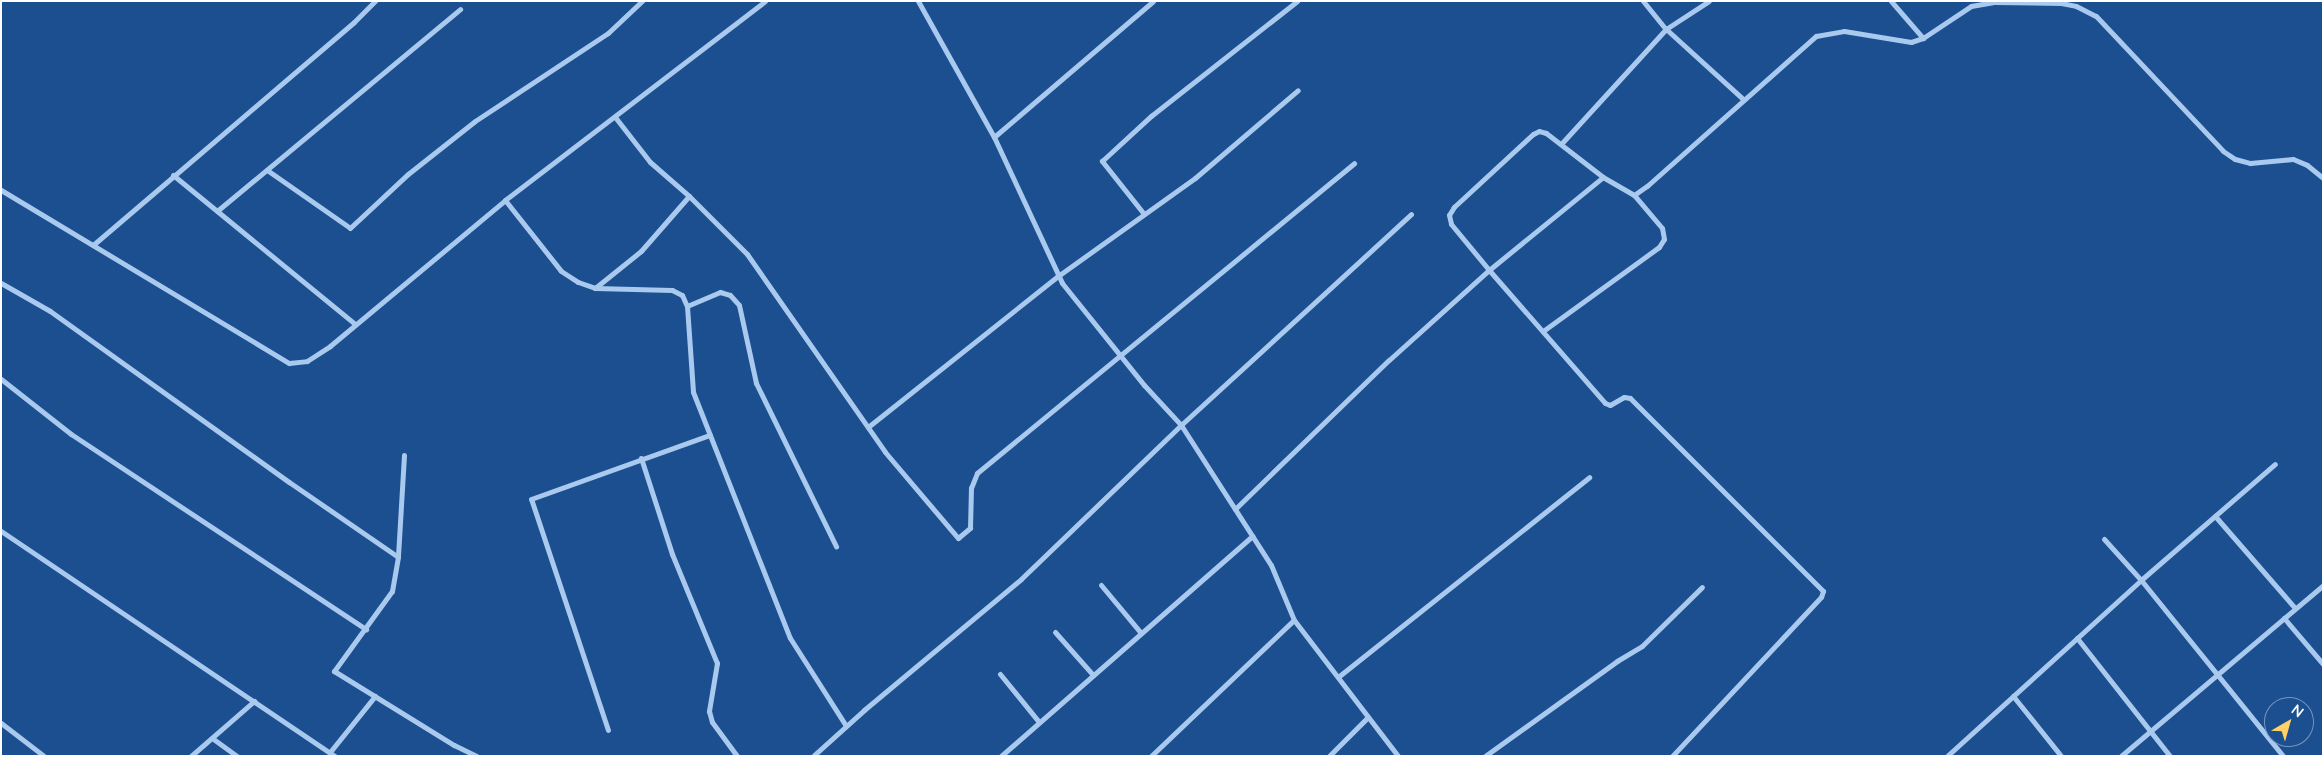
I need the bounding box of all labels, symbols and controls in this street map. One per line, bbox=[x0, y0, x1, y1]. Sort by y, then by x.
north arrow bbox=[2264, 697, 2314, 747]
text: N bbox=[2288, 701, 2307, 721]

